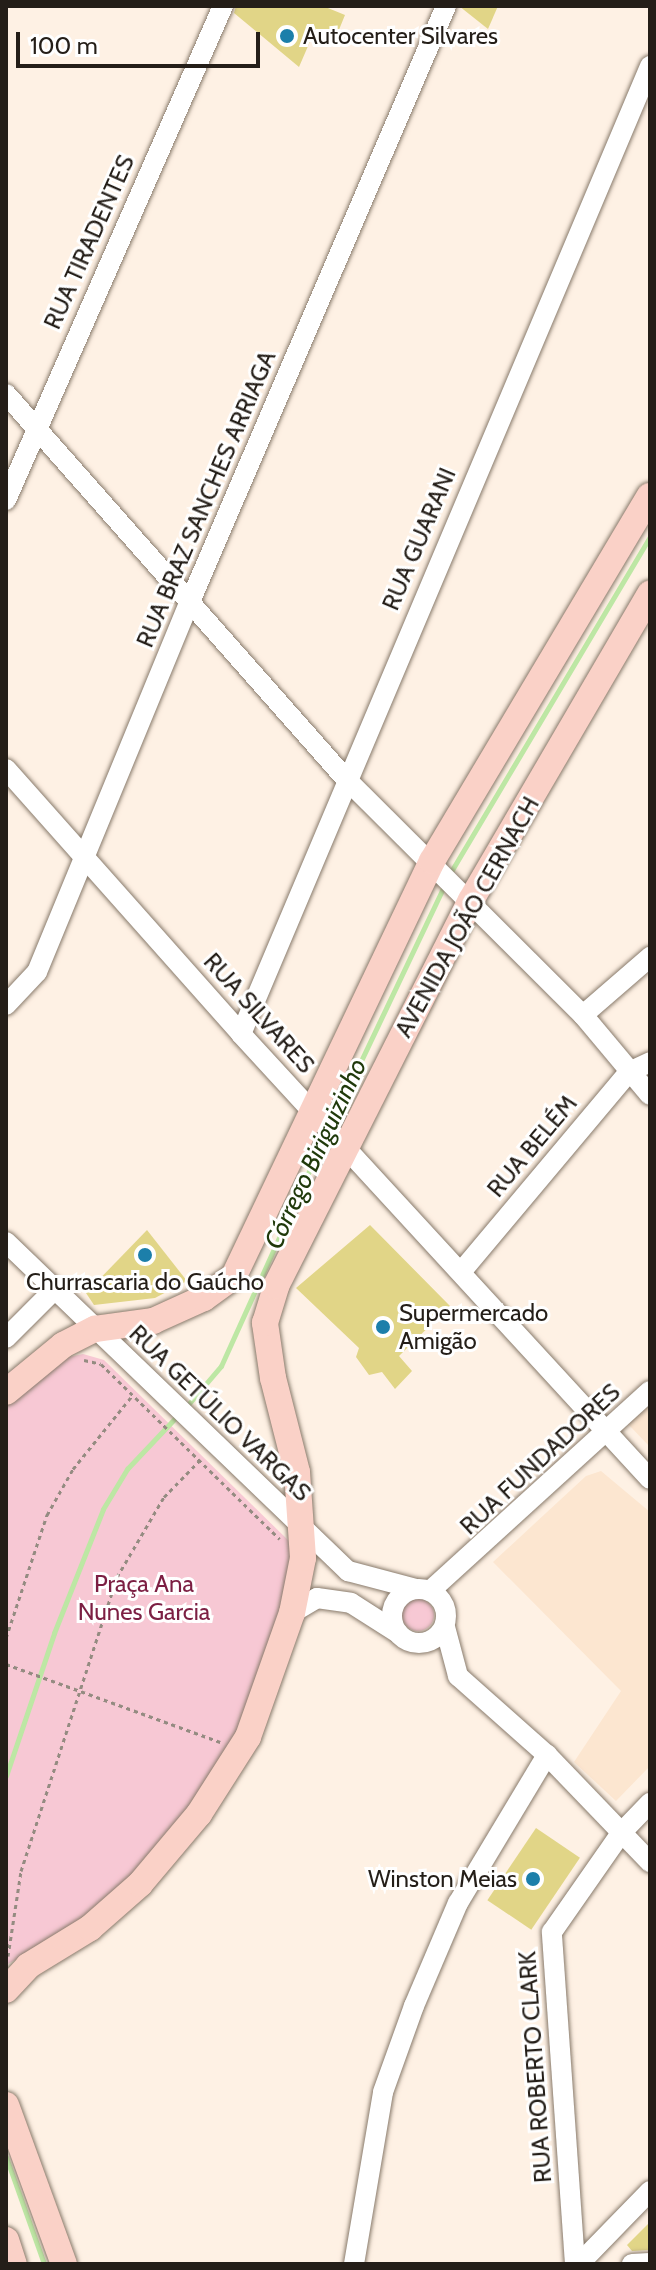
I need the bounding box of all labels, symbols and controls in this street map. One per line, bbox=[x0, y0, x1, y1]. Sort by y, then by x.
scale bar bbox=[20, 16, 264, 66]
place label: Autocenter Silvares bbox=[303, 22, 498, 50]
marker: Autocenter Silvares bbox=[278, 27, 296, 45]
text: 100 m bbox=[30, 31, 98, 60]
street label: RUA TIRADENTES bbox=[38, 150, 140, 334]
street label: RUA BRAZ SANCHES ARRIAGA bbox=[130, 346, 282, 652]
street label: RUA GUARANI bbox=[376, 463, 462, 615]
street label: AVENIDA JOÃO CERNACH bbox=[389, 792, 545, 1042]
street label: RUA SILVARES bbox=[198, 947, 320, 1079]
water label: Córrego Biriguizinho bbox=[258, 1054, 374, 1254]
street label: RUA BELÉM bbox=[481, 1089, 583, 1203]
marker: Churrascaria do Gaúcho bbox=[136, 1246, 154, 1264]
place label: Churrascaria do Gaúcho bbox=[26, 1268, 264, 1296]
place label: Supermercado Amigão bbox=[399, 1299, 548, 1355]
marker: Supermercado Amigão bbox=[374, 1318, 392, 1336]
street label: RUA GETÚLIO VARGAS bbox=[123, 1319, 317, 1507]
street label: RUA FUNDADORES bbox=[454, 1377, 626, 1541]
park label: Praça Ana Nunes Garcia bbox=[78, 1570, 210, 1626]
place label: Winston Meias bbox=[368, 1865, 517, 1893]
marker: Winston Meias bbox=[524, 1870, 542, 1888]
street label: RUA ROBERTO CLARK bbox=[513, 1950, 557, 2184]

